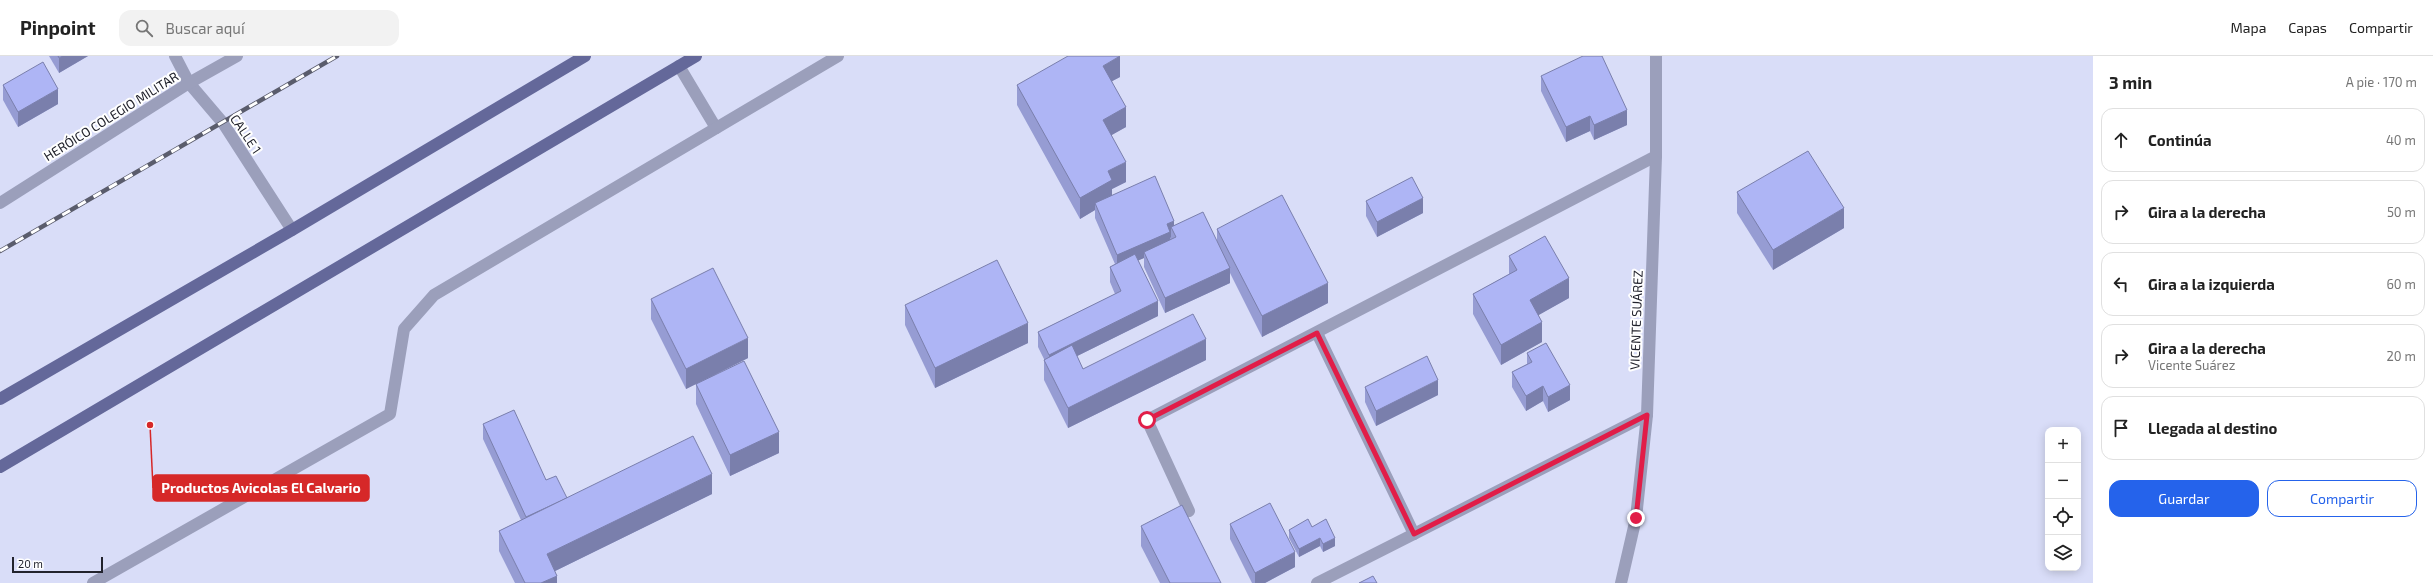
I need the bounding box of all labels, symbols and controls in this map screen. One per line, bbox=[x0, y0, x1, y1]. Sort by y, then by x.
search box bbox=[119, 10, 399, 46]
text: Pinpoint bbox=[20, 16, 95, 39]
icon: search bbox=[133, 17, 155, 39]
text: Buscar aquí bbox=[165, 19, 245, 37]
text: Mapa bbox=[2231, 19, 2266, 36]
text: Capas bbox=[2288, 19, 2327, 36]
text: Compartir bbox=[2349, 19, 2413, 36]
street label: HERÓICO COLEGIO MILITAR bbox=[40, 67, 181, 164]
text: 3 min bbox=[2109, 72, 2152, 92]
text: A pie · 170 m bbox=[2346, 74, 2417, 90]
street label: CALLE 1 bbox=[227, 111, 265, 157]
icon: ahead bbox=[2110, 129, 2132, 151]
text: Continúa bbox=[2148, 131, 2211, 149]
text: 40 m bbox=[2386, 132, 2416, 148]
icon: right bbox=[2110, 201, 2132, 223]
text: Gira a la derecha bbox=[2148, 203, 2266, 221]
text: 50 m bbox=[2387, 204, 2416, 220]
street label: VICENTE SUÁREZ bbox=[1625, 270, 1646, 370]
icon: left bbox=[2110, 273, 2132, 295]
text: Gira a la izquierda bbox=[2148, 275, 2275, 293]
text: 60 m bbox=[2386, 276, 2416, 292]
text: Gira a la derecha bbox=[2148, 339, 2266, 357]
icon: right bbox=[2110, 345, 2132, 367]
text: 20 m bbox=[2387, 348, 2416, 364]
text: Vicente Suárez bbox=[2148, 357, 2235, 373]
route start bbox=[1138, 411, 1156, 429]
icon: arrive bbox=[2110, 417, 2132, 439]
text: Llegada al destino bbox=[2148, 419, 2277, 437]
map controls bbox=[2045, 427, 2081, 571]
button: + bbox=[2045, 427, 2081, 463]
button: − bbox=[2045, 463, 2081, 499]
callout: Productos Avicolas El Calvario bbox=[153, 475, 369, 501]
text: Productos Avicolas El Calvario bbox=[161, 479, 361, 496]
button: Guardar bbox=[2109, 480, 2259, 517]
button: Compartir bbox=[2267, 480, 2417, 517]
button: locate bbox=[2045, 499, 2081, 535]
route end bbox=[1627, 509, 1645, 527]
button: layers bbox=[2045, 535, 2081, 571]
scale bar bbox=[12, 555, 103, 574]
text: 20 m bbox=[18, 557, 43, 570]

